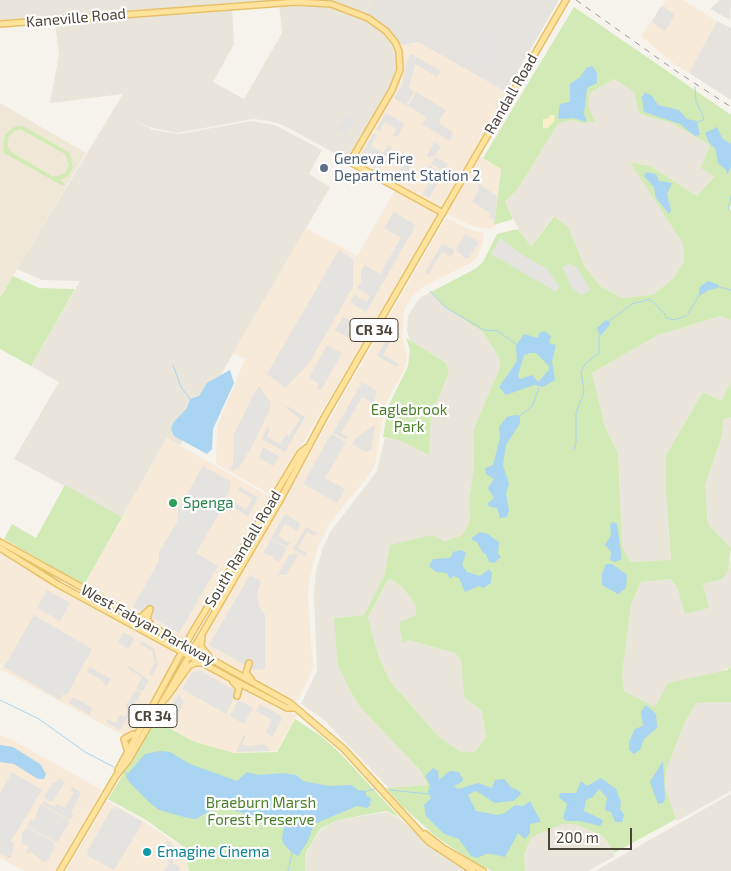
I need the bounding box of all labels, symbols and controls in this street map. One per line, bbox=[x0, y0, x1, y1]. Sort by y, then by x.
street label: Kaneville Road bbox=[25, 5, 127, 31]
street label: Randall Road bbox=[481, 51, 541, 137]
place label: Geneva Fire Department Station 2 bbox=[334, 150, 480, 185]
marker: Geneva Fire Department Station 2 bbox=[318, 162, 330, 174]
road number: CR 34 bbox=[350, 318, 398, 342]
park label: Eaglebrook Park bbox=[371, 401, 447, 436]
street label: South Randall Road bbox=[201, 487, 285, 611]
place label: Spenga bbox=[183, 494, 233, 512]
marker: Spenga bbox=[167, 497, 179, 509]
street label: West Fabyan Parkway bbox=[78, 581, 218, 669]
road number: CR 34 bbox=[129, 704, 177, 728]
park label: Braeburn Marsh Forest Preserve bbox=[206, 794, 316, 829]
scale bar bbox=[551, 818, 635, 850]
text: 200 m bbox=[556, 828, 599, 846]
place label: Emagine Cinema bbox=[157, 843, 269, 861]
marker: Emagine Cinema bbox=[141, 846, 153, 858]

